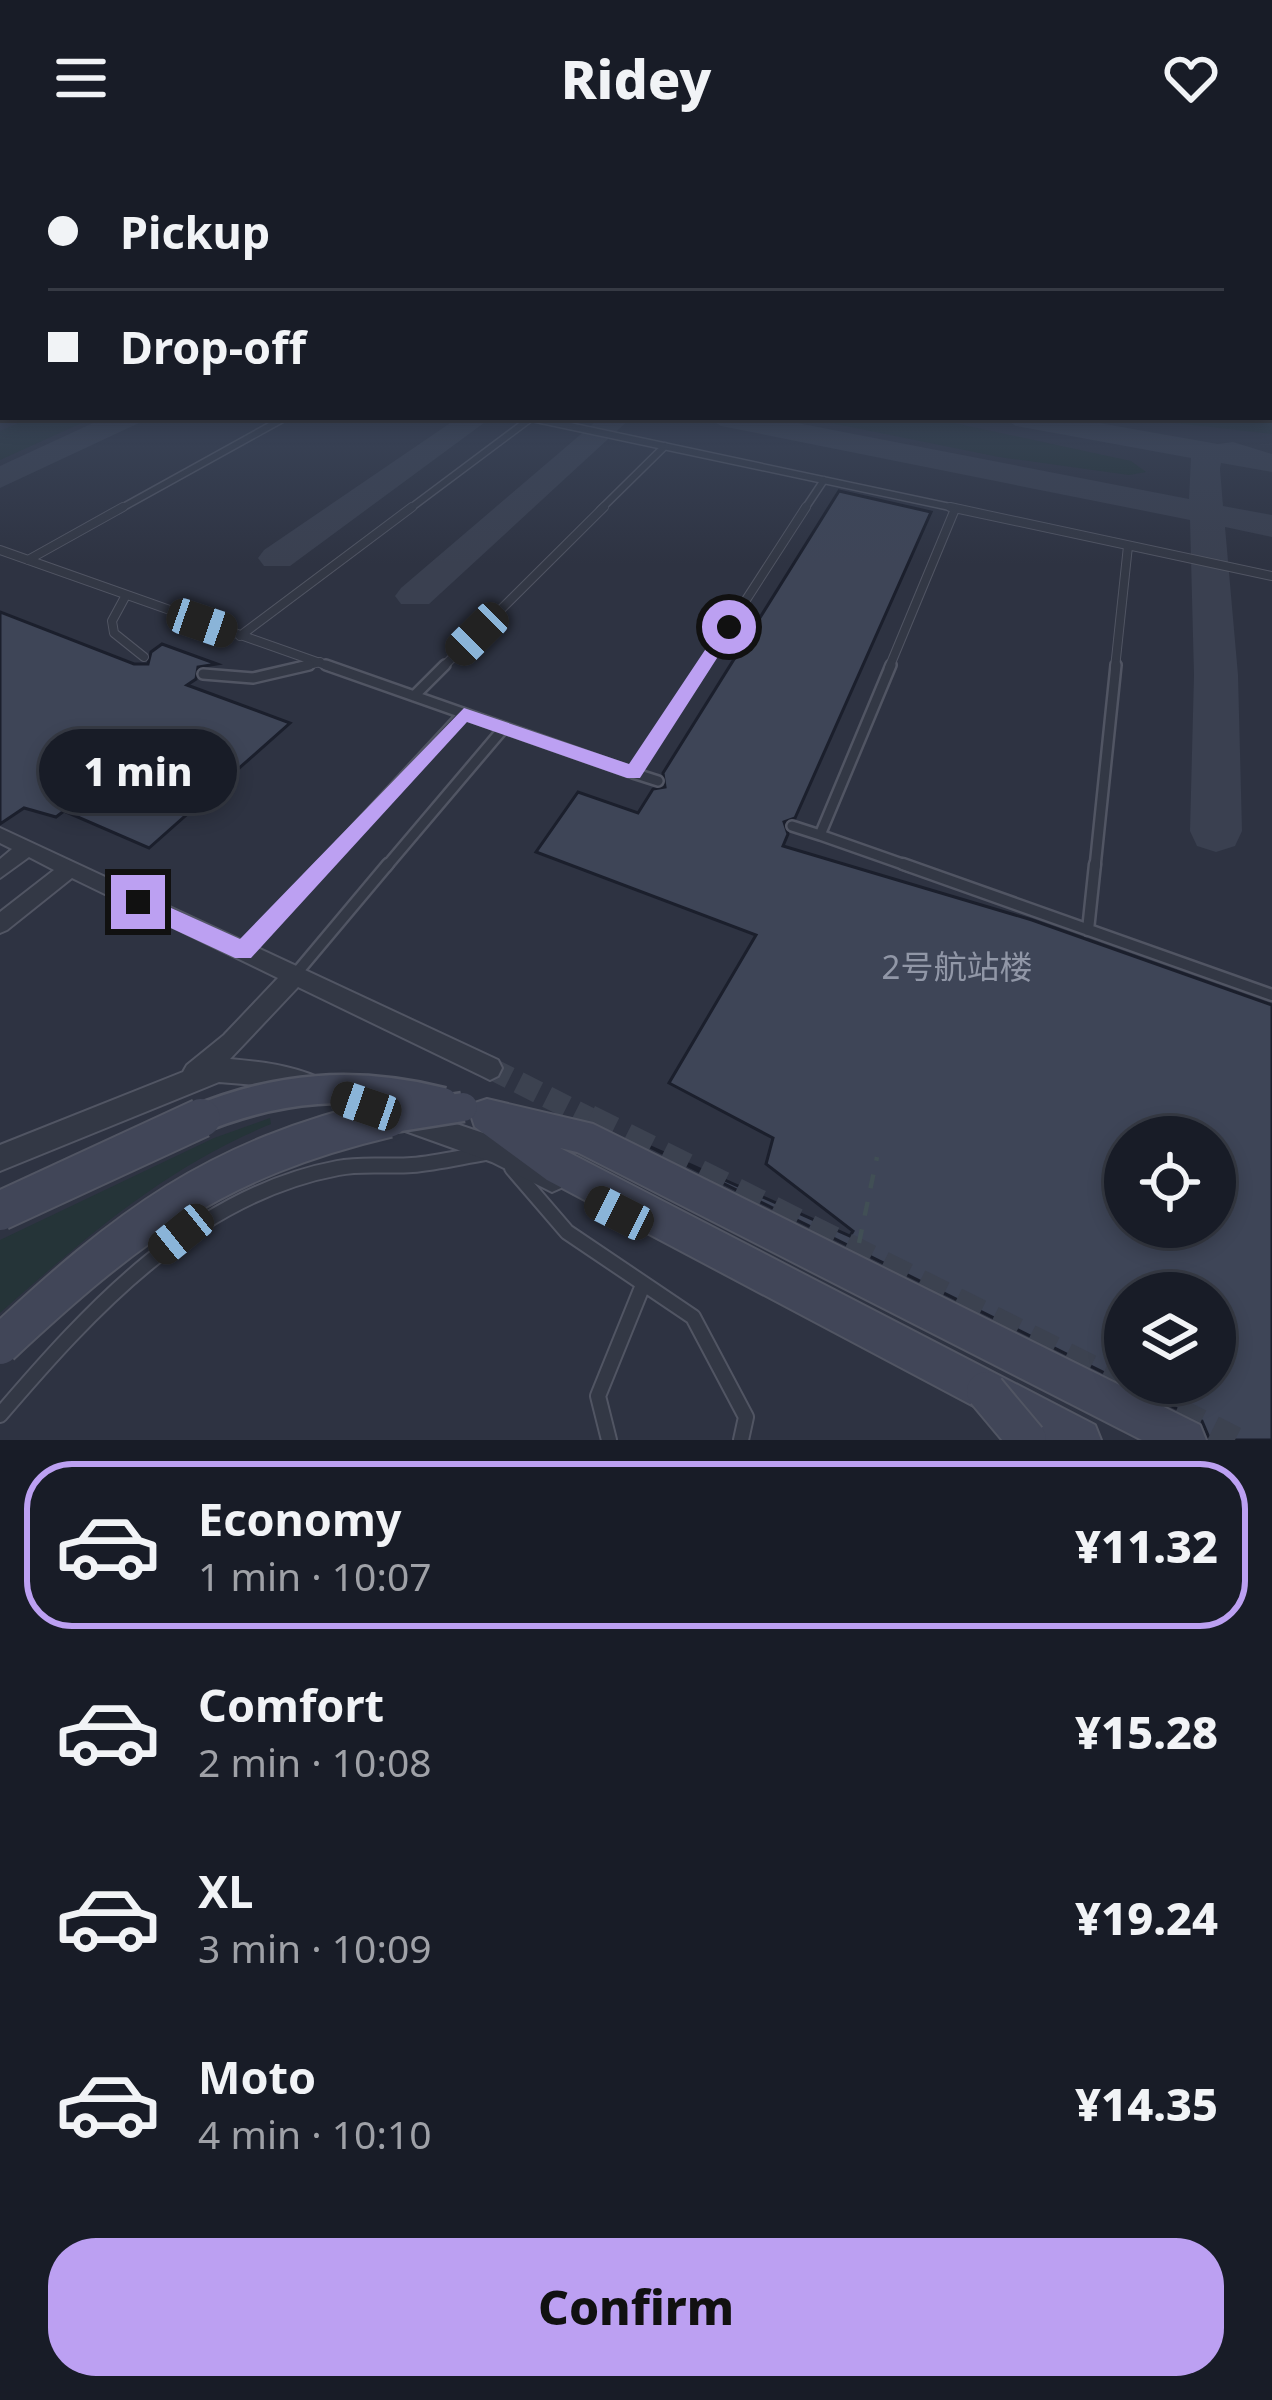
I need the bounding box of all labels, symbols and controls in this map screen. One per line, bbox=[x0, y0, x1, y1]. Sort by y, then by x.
text: Ridey bbox=[561, 41, 711, 115]
icon: menu bbox=[48, 45, 114, 111]
icon: heart bbox=[1158, 45, 1224, 111]
text: Pickup bbox=[120, 201, 270, 262]
text: Drop-off bbox=[120, 316, 306, 377]
car bbox=[162, 594, 242, 652]
car bbox=[439, 596, 515, 672]
route start bbox=[702, 600, 756, 654]
callout: 1 min bbox=[39, 728, 237, 812]
text: 1 min bbox=[84, 744, 192, 797]
route end bbox=[111, 875, 165, 929]
house number: 2号航站楼 bbox=[882, 944, 1032, 989]
car bbox=[326, 1077, 406, 1135]
map controls bbox=[1104, 1116, 1236, 1404]
button: locate bbox=[1104, 1116, 1236, 1248]
car bbox=[579, 1181, 659, 1245]
car bbox=[142, 1197, 220, 1271]
button: layers bbox=[1104, 1272, 1236, 1404]
text: Economy bbox=[198, 1488, 402, 1549]
icon: car bbox=[54, 1491, 162, 1599]
text: ¥11.32 bbox=[1075, 1515, 1218, 1576]
text: 1 min · 10:07 bbox=[198, 1549, 432, 1602]
text: Comfort bbox=[198, 1674, 384, 1735]
icon: car bbox=[54, 1677, 162, 1785]
text: ¥15.28 bbox=[1075, 1701, 1218, 1762]
text: 2 min · 10:08 bbox=[198, 1735, 432, 1788]
text: XL bbox=[198, 1860, 253, 1921]
icon: car bbox=[54, 1863, 162, 1971]
text: ¥19.24 bbox=[1075, 1887, 1218, 1948]
text: 3 min · 10:09 bbox=[198, 1921, 432, 1974]
text: Moto bbox=[198, 2046, 316, 2107]
icon: car bbox=[54, 2049, 162, 2157]
text: ¥14.35 bbox=[1075, 2073, 1218, 2134]
text: 4 min · 10:10 bbox=[198, 2107, 432, 2160]
button: Confirm bbox=[48, 2238, 1224, 2376]

